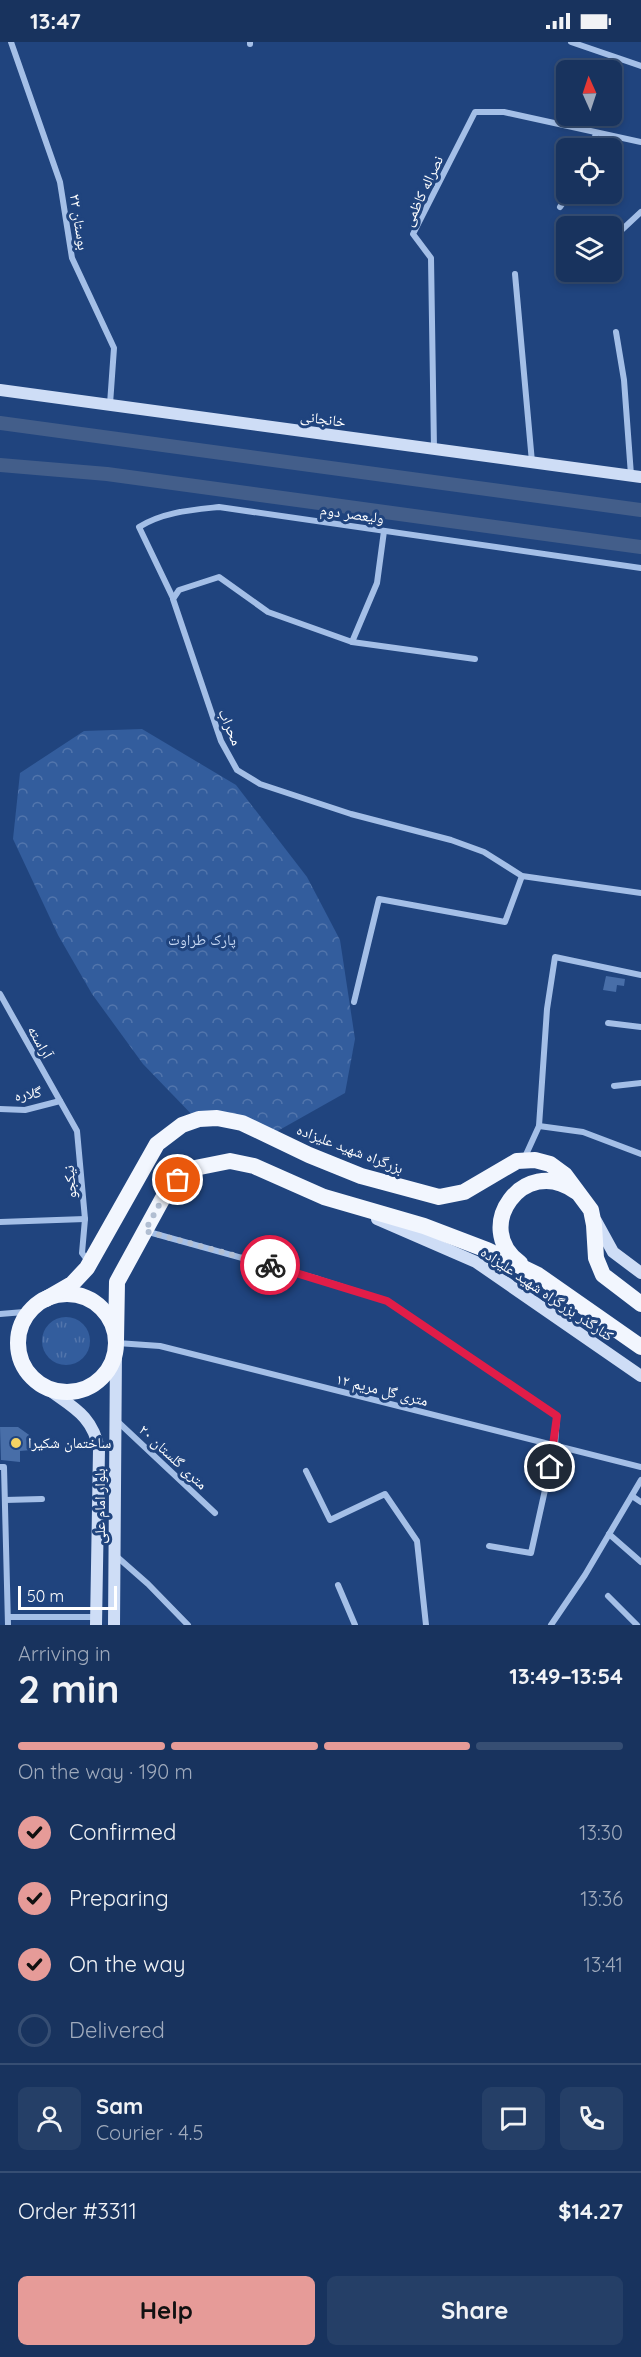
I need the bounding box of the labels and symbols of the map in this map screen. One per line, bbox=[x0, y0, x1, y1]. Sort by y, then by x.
north arrow bbox=[556, 60, 622, 126]
street label: نصراله کاظمی bbox=[398, 152, 448, 230]
street label: بوستان ۲۲ bbox=[65, 192, 93, 252]
street label: خانجانی bbox=[299, 406, 347, 432]
street label: ولیعصر دوم bbox=[319, 500, 385, 528]
street label: محراب bbox=[214, 706, 247, 748]
park label: پارک طراوت bbox=[168, 930, 236, 949]
street label: آراسته bbox=[24, 1022, 58, 1063]
street label: گلاره bbox=[13, 1082, 43, 1105]
street label: بزرگراه شهید علیزاده bbox=[294, 1119, 406, 1178]
pin bbox=[152, 1154, 203, 1205]
street label: نیکجو bbox=[59, 1165, 80, 1200]
courier bbox=[240, 1235, 300, 1295]
street label: کنارگذر بزرگراه شهید علیزاده bbox=[477, 1242, 617, 1345]
street label: ۱۲ متری گل مریم bbox=[334, 1369, 430, 1411]
street label: ۲۰ متری گلستان bbox=[134, 1420, 212, 1494]
place label: ساختمان شکیرا bbox=[28, 1433, 111, 1453]
marker: ساختمان شکیرا bbox=[9, 1436, 23, 1450]
pin bbox=[524, 1441, 575, 1492]
street label: بلوار امام علی bbox=[90, 1468, 110, 1544]
scale bar bbox=[18, 1583, 117, 1610]

